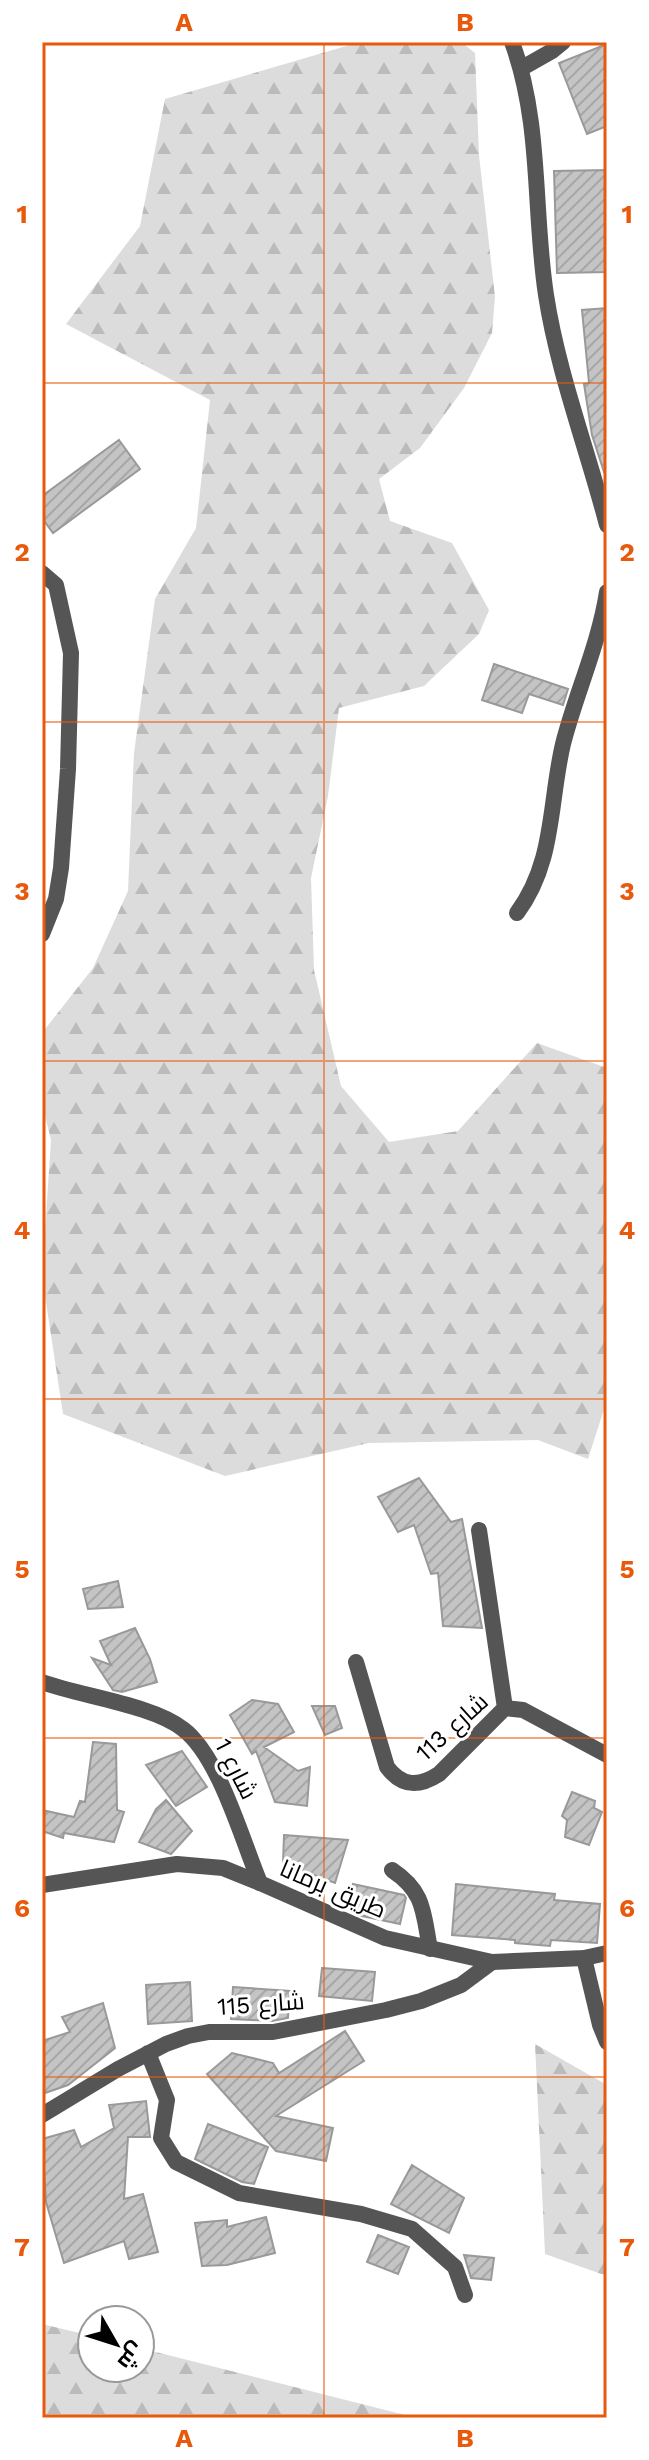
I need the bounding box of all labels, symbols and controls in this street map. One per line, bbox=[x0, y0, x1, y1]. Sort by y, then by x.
text: A bbox=[175, 7, 193, 37]
text: B bbox=[456, 7, 474, 37]
text: 1 bbox=[16, 199, 28, 229]
text: 1 bbox=[621, 199, 633, 229]
text: 2 bbox=[14, 537, 30, 567]
text: 2 bbox=[619, 537, 635, 567]
text: 3 bbox=[14, 876, 30, 906]
text: 3 bbox=[619, 876, 635, 906]
text: 4 bbox=[14, 1215, 31, 1245]
text: 4 bbox=[619, 1215, 636, 1245]
text: 5 bbox=[14, 1554, 30, 1584]
text: 5 bbox=[619, 1554, 635, 1584]
street label: شارع 113 bbox=[410, 1687, 495, 1768]
street label: شارع 1 bbox=[207, 1734, 263, 1805]
street label: طريق برمانا bbox=[275, 1854, 390, 1925]
text: 6 bbox=[14, 1893, 30, 1923]
text: 6 bbox=[619, 1893, 635, 1923]
street label: شارع 115 bbox=[216, 1987, 306, 2023]
text: 7 bbox=[14, 2232, 30, 2262]
text: 7 bbox=[619, 2232, 635, 2262]
north arrow bbox=[76, 2304, 156, 2384]
text: ش bbox=[112, 2337, 150, 2375]
text: A bbox=[175, 2423, 193, 2453]
text: B bbox=[456, 2423, 474, 2453]

